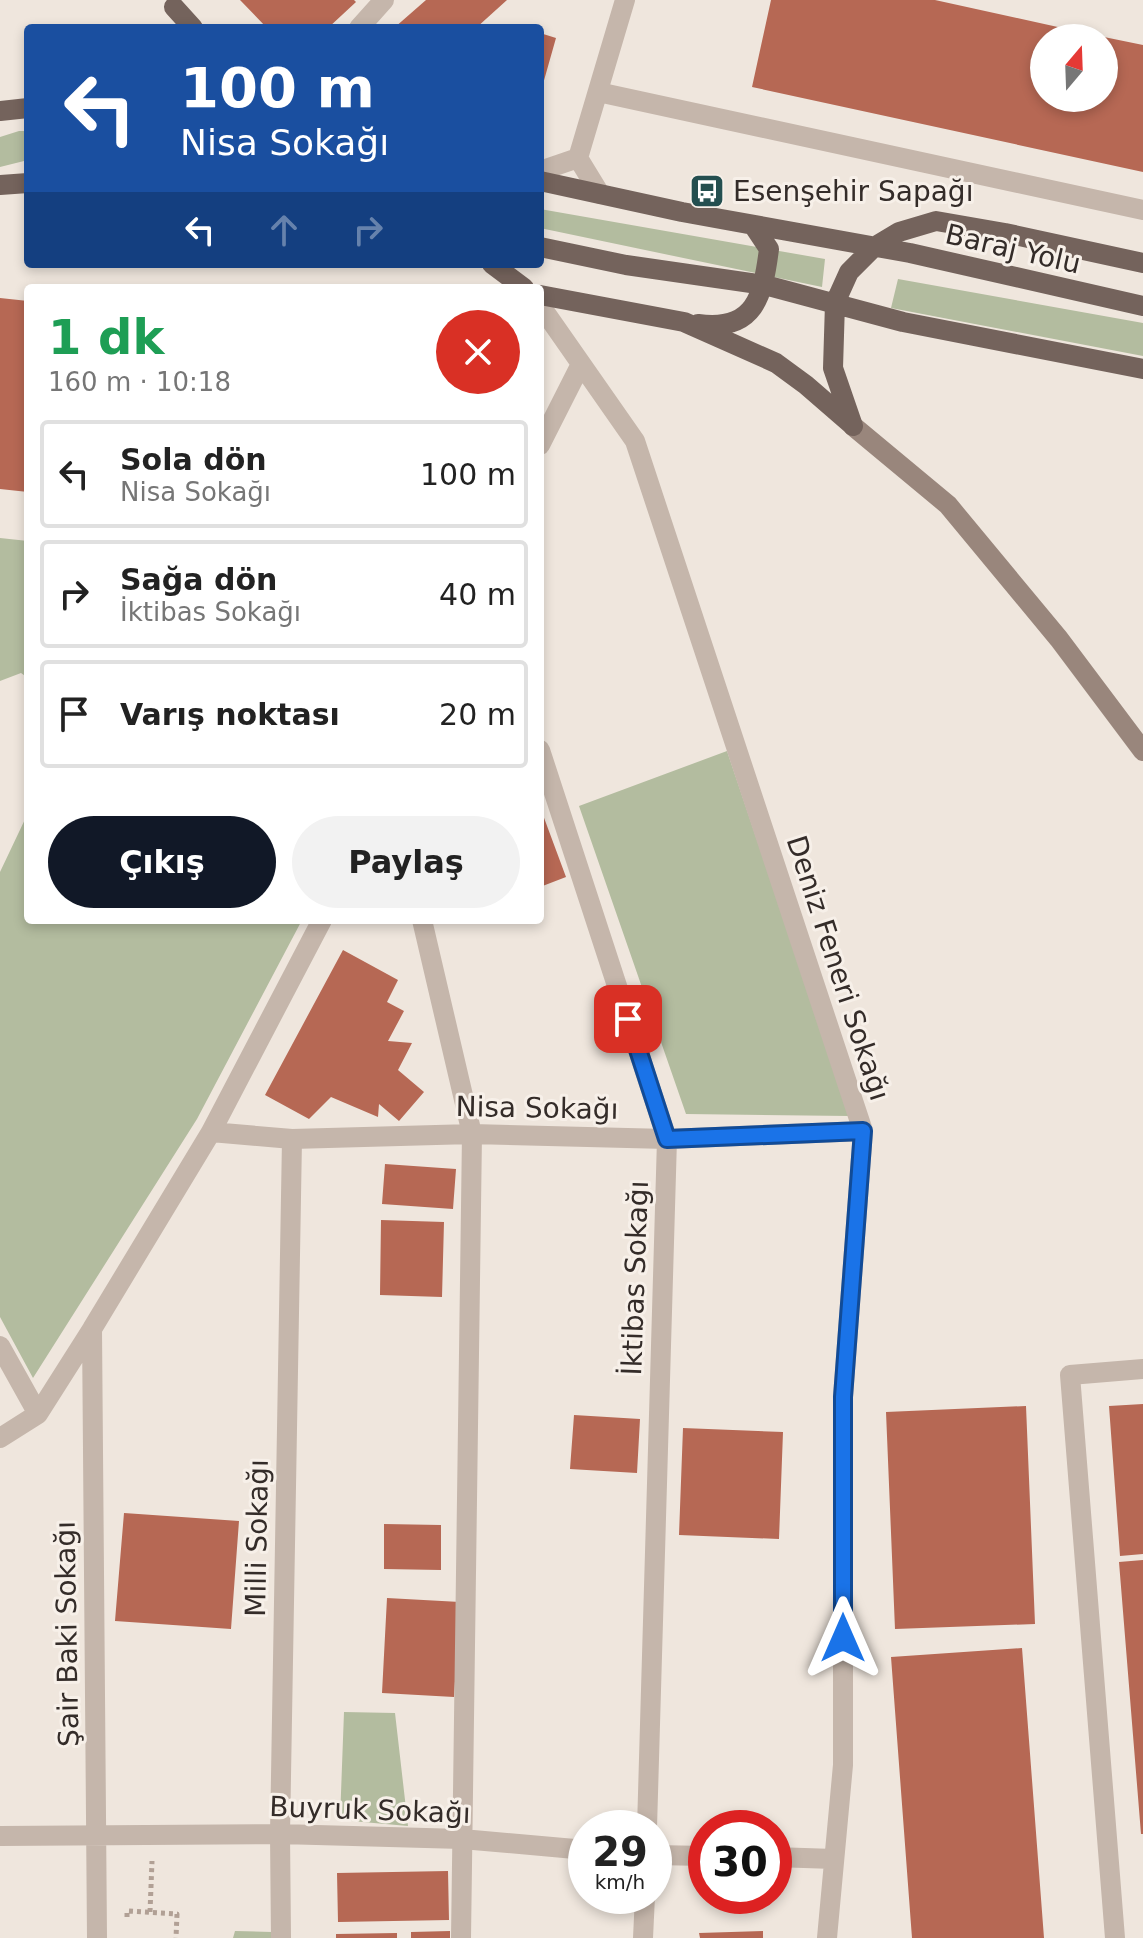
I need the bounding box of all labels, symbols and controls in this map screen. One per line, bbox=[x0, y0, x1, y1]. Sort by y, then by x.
north arrow bbox=[1030, 24, 1118, 112]
map controls bbox=[1030, 24, 1118, 112]
text: 100 m bbox=[180, 55, 375, 120]
icon: left bbox=[48, 56, 152, 160]
text: Nisa Sokağı bbox=[180, 122, 389, 163]
bus stop icon: Esenşehir Sapağı bbox=[688, 172, 726, 210]
place label: Esenşehir Sapağı bbox=[733, 175, 973, 208]
icon: left bbox=[178, 208, 222, 252]
icon: ahead bbox=[262, 208, 306, 252]
icon: right bbox=[346, 208, 390, 252]
street label: Baraj Yolu bbox=[942, 217, 1084, 281]
text: 1 dk bbox=[48, 309, 164, 365]
button: close bbox=[436, 310, 520, 394]
text: 160 m · 10:18 bbox=[48, 367, 231, 397]
text: Sola dön bbox=[120, 442, 267, 477]
icon: left bbox=[52, 452, 96, 496]
text: 100 m bbox=[420, 457, 516, 492]
text: Nisa Sokağı bbox=[120, 477, 271, 507]
text: Sağa dön bbox=[120, 562, 277, 597]
icon: right bbox=[52, 572, 96, 616]
text: 40 m bbox=[439, 577, 516, 612]
text: İktibas Sokağı bbox=[120, 597, 301, 627]
icon: arrive bbox=[52, 692, 96, 736]
text: Varış noktası bbox=[120, 697, 340, 732]
text: 20 m bbox=[439, 697, 516, 732]
button: Çıkış bbox=[48, 816, 276, 908]
button: Paylaş bbox=[292, 816, 520, 908]
street label: Deniz Feneri Sokağı bbox=[780, 832, 896, 1104]
pin bbox=[594, 985, 662, 1053]
icon: arrive bbox=[606, 997, 650, 1041]
street label: Nisa Sokağı bbox=[455, 1090, 619, 1126]
street label: İktibas Sokağı bbox=[615, 1180, 655, 1376]
street label: Milli Sokağı bbox=[239, 1459, 275, 1617]
street label: Şair Baki Sokağı bbox=[49, 1521, 85, 1747]
position arrow bbox=[801, 1596, 885, 1680]
street label: Buyruk Sokağı bbox=[269, 1790, 471, 1830]
speed limit sign: 30 bbox=[688, 1810, 792, 1914]
text: 29 bbox=[592, 1829, 648, 1875]
text: km/h bbox=[595, 1870, 645, 1894]

